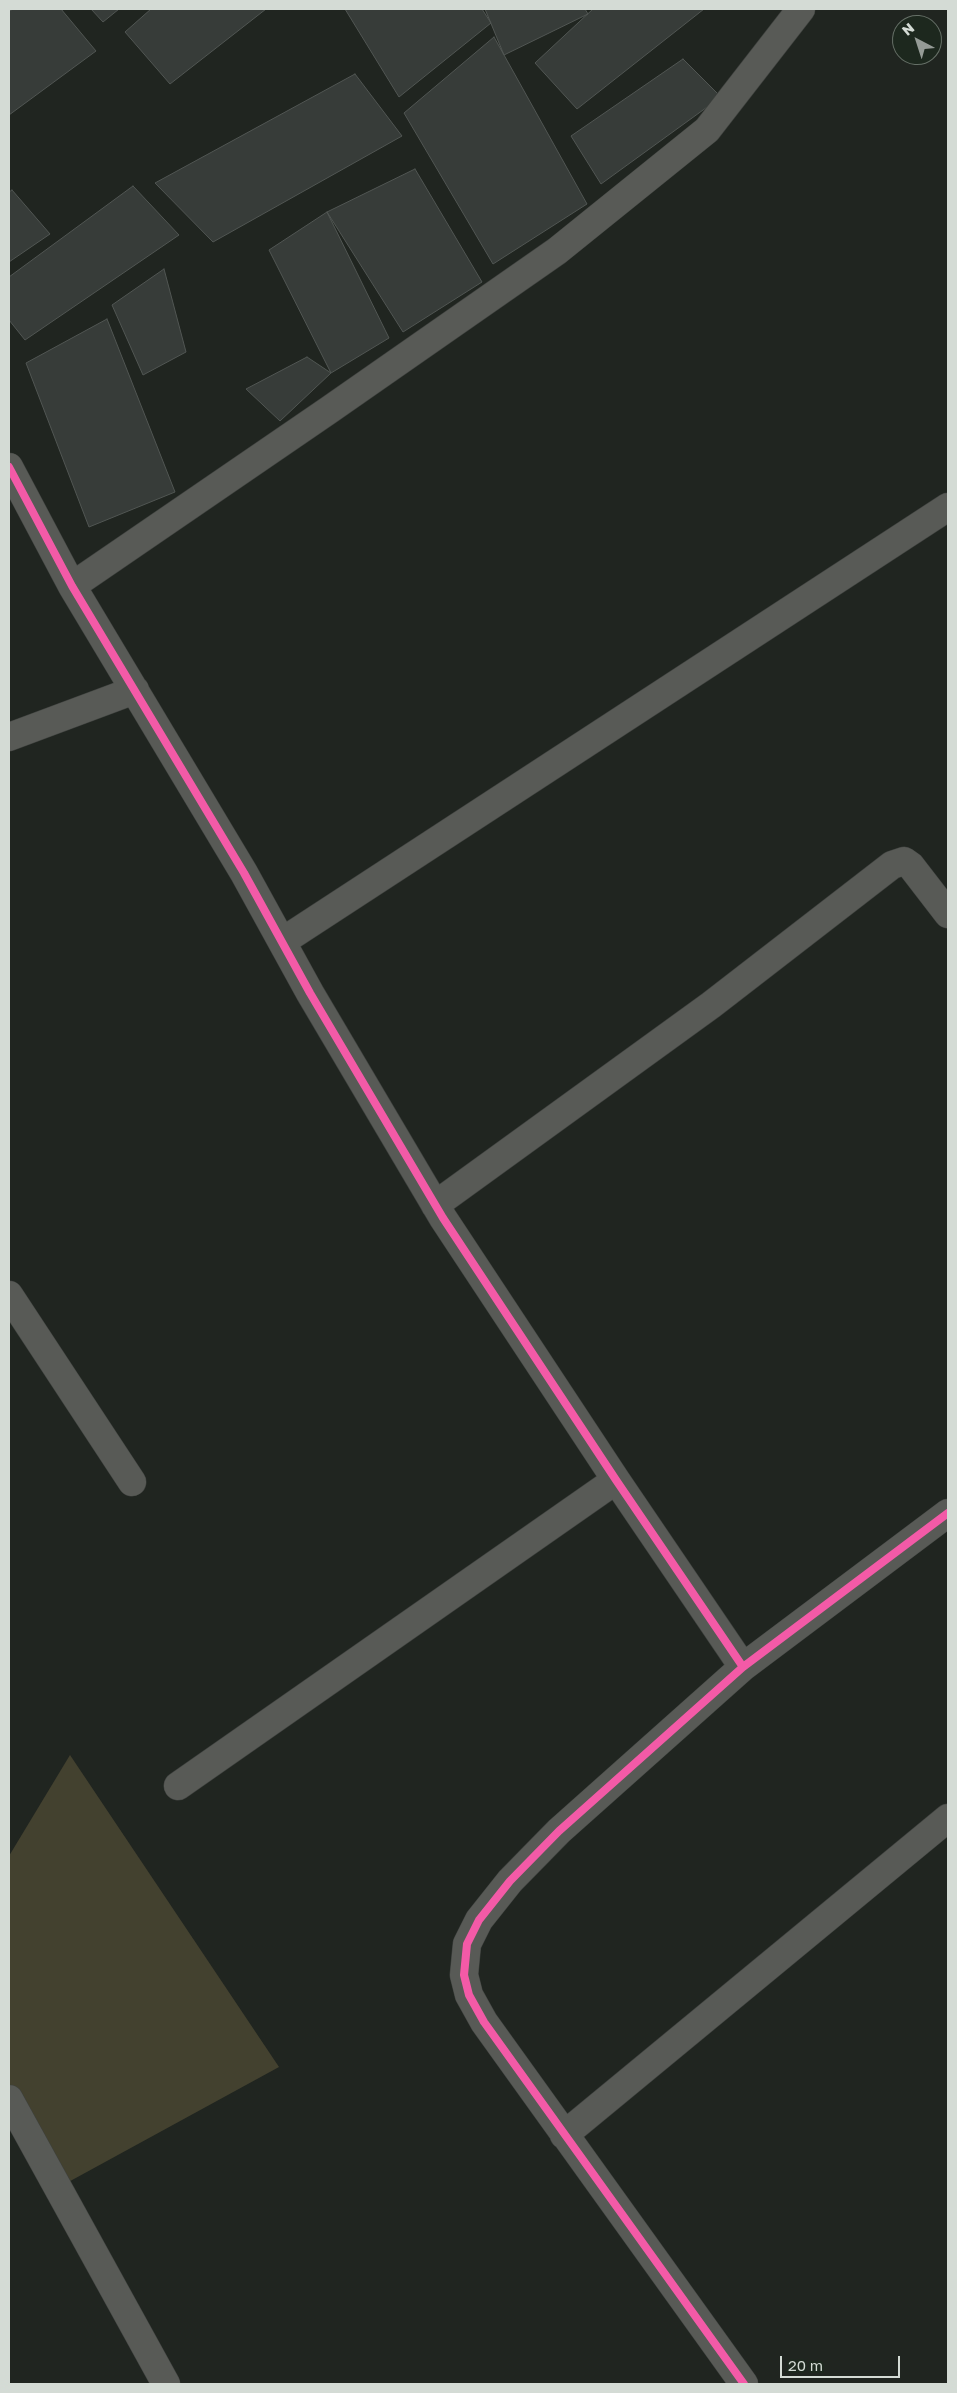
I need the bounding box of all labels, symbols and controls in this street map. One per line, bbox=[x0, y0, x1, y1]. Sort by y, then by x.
north arrow bbox=[892, 15, 942, 65]
text: N bbox=[898, 19, 917, 39]
scale bar bbox=[782, 2346, 902, 2378]
text: 20 m bbox=[788, 2356, 823, 2374]

